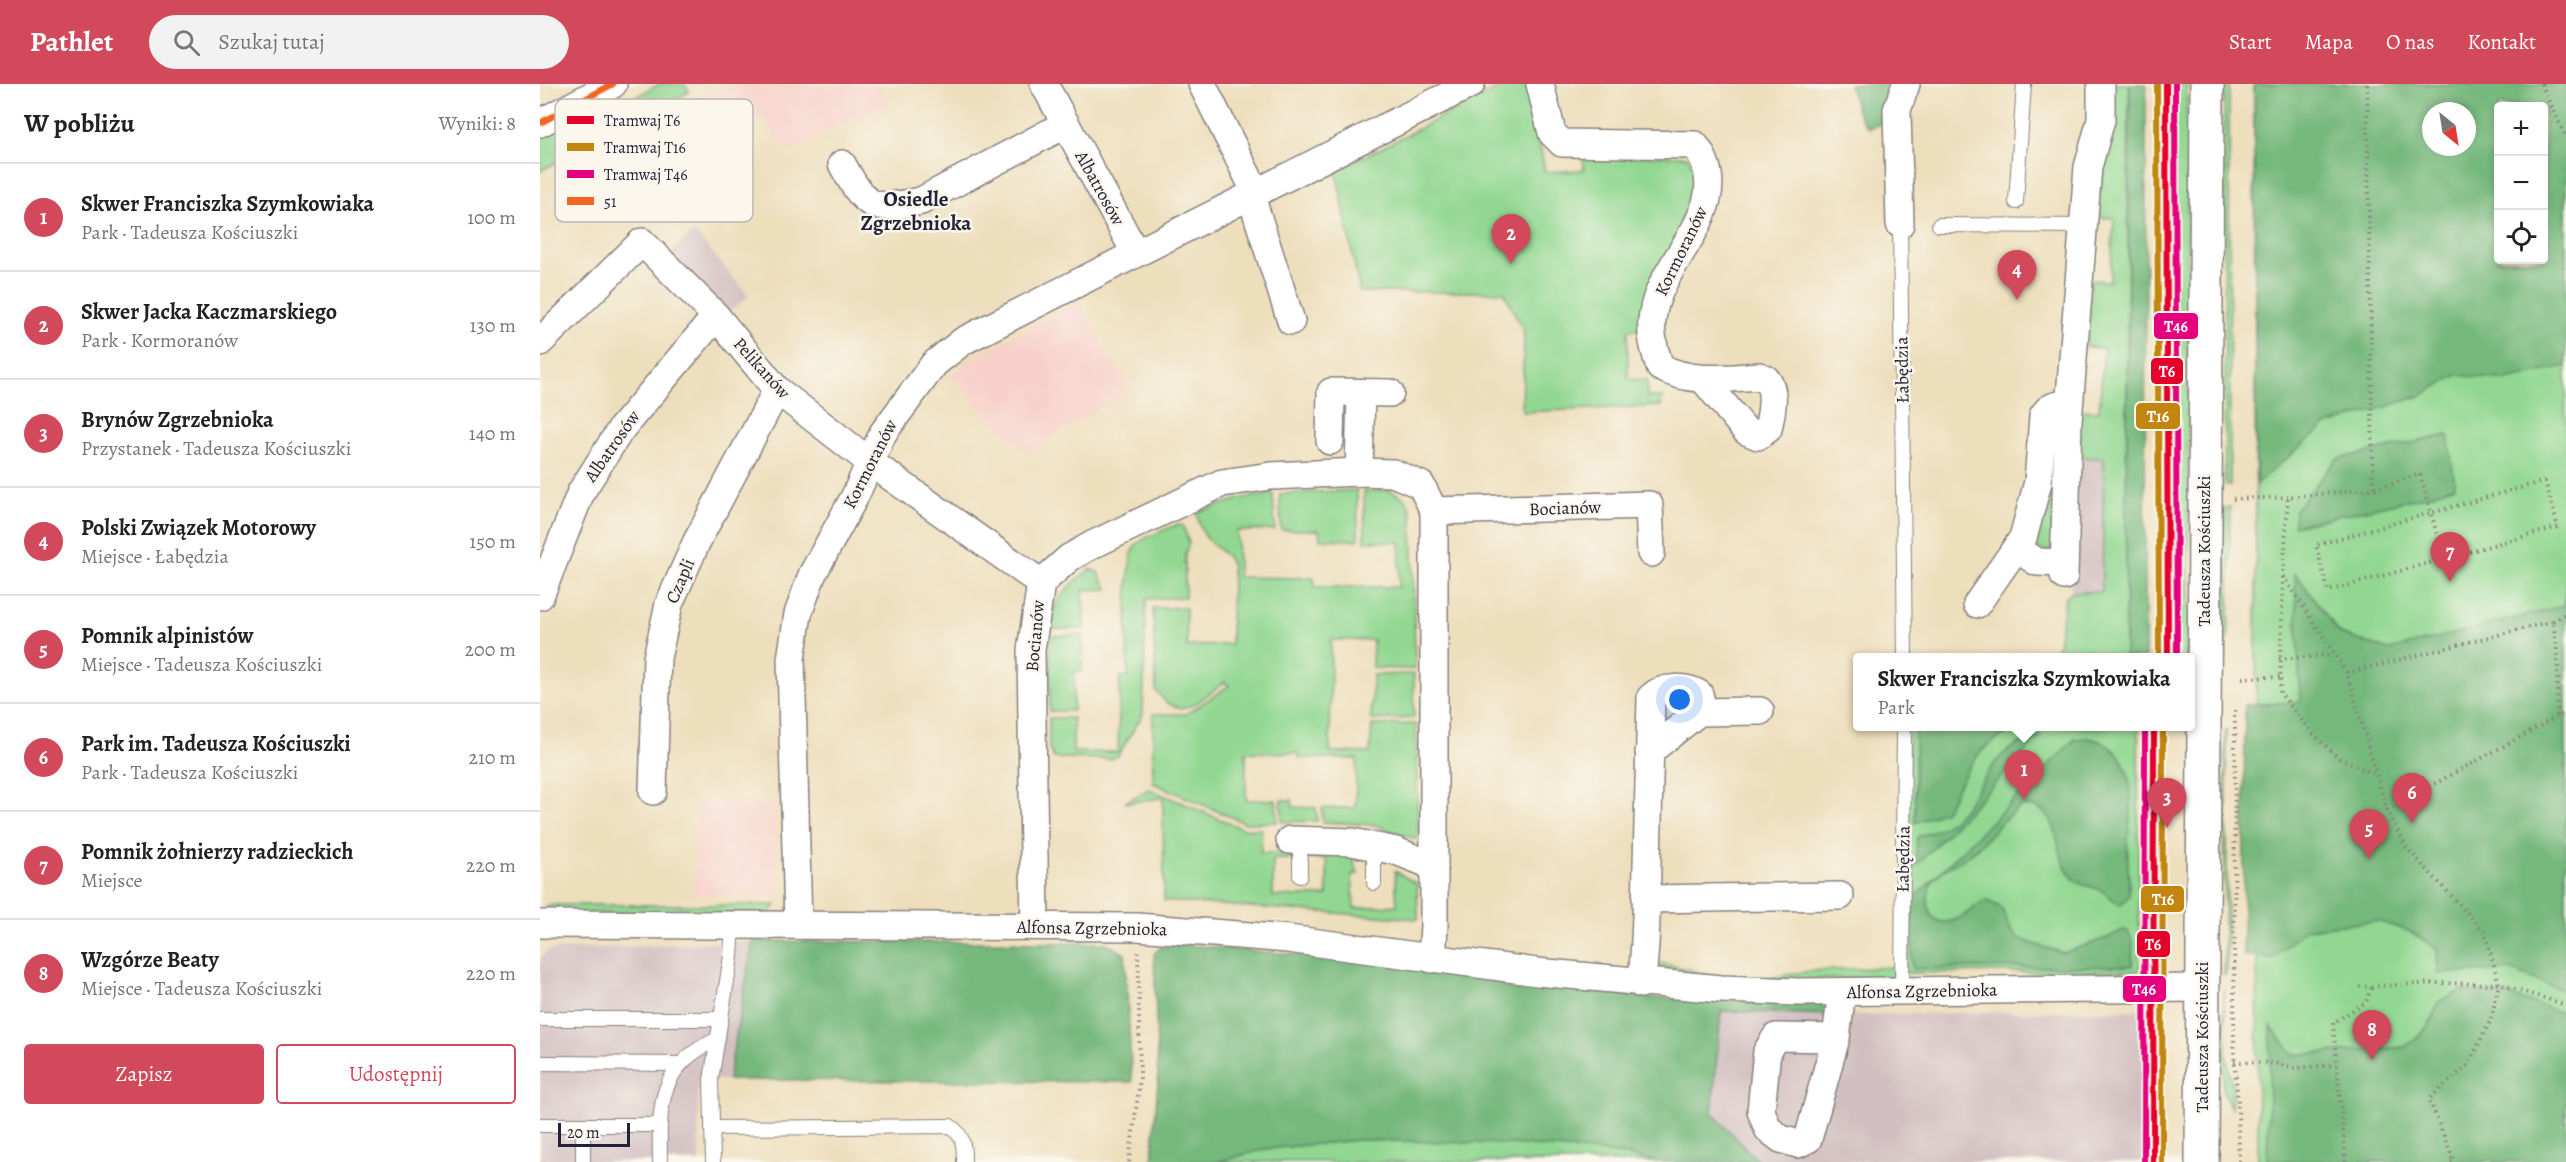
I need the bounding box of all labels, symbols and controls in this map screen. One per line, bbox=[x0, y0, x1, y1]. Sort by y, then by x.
search box bbox=[149, 15, 569, 69]
text: Pathlet bbox=[30, 23, 113, 61]
icon: search bbox=[170, 26, 203, 59]
text: Szukaj tutaj bbox=[218, 27, 325, 57]
text: Start bbox=[2229, 28, 2272, 56]
text: Mapa bbox=[2305, 28, 2353, 56]
text: O nas bbox=[2386, 28, 2434, 56]
text: Kontakt bbox=[2467, 28, 2536, 56]
legend bbox=[555, 99, 753, 222]
north arrow bbox=[2422, 102, 2476, 156]
map controls bbox=[2494, 102, 2548, 264]
button: + bbox=[2494, 102, 2548, 156]
text: W pobliżu bbox=[24, 106, 135, 141]
text: Wyniki: 8 bbox=[438, 110, 516, 137]
text: Tramwaj T6 bbox=[604, 110, 680, 132]
text: Tramwaj T16 bbox=[604, 137, 686, 159]
street label: Albatrosów bbox=[1069, 145, 1131, 230]
button: − bbox=[2494, 156, 2548, 210]
text: Tramwaj T46 bbox=[604, 164, 688, 186]
district label: Osiedle Zgrzebnioka bbox=[861, 185, 972, 237]
text: Skwer Franciszka Szymkowiaka bbox=[81, 189, 374, 219]
text: 51 bbox=[604, 191, 617, 213]
street label: Kormoranów bbox=[1649, 202, 1713, 300]
text: 1 bbox=[40, 204, 47, 231]
text: 100 m bbox=[467, 204, 516, 231]
button: locate bbox=[2494, 210, 2548, 264]
pin: 2 bbox=[1492, 214, 1530, 264]
text: Park · Tadeusza Kościuszki bbox=[81, 219, 298, 246]
pin: 4 bbox=[1998, 250, 2036, 300]
text: Skwer Jacka Kaczmarskiego bbox=[81, 297, 337, 327]
text: 2 bbox=[39, 312, 48, 339]
text: 130 m bbox=[470, 312, 516, 339]
line badge: T46 bbox=[2153, 312, 2199, 340]
text: T46 bbox=[2164, 316, 2189, 338]
text: Park · Kormoranów bbox=[81, 327, 238, 354]
street label: Pelikanów bbox=[728, 332, 796, 404]
street label: Łabędzia bbox=[1889, 336, 1915, 404]
line badge: T6 bbox=[2150, 357, 2184, 385]
text: T6 bbox=[2159, 361, 2176, 383]
line badge: T16 bbox=[2135, 402, 2181, 430]
text: Brynów Zgrzebnioka bbox=[81, 405, 274, 435]
street label: Albatrosów bbox=[578, 405, 646, 487]
text: T16 bbox=[2147, 406, 2170, 428]
street label: Kormoranów bbox=[837, 415, 903, 513]
text: 3 bbox=[39, 420, 48, 447]
text: 140 m bbox=[469, 420, 516, 447]
text: Przystanek · Tadeusza Kościuszki bbox=[81, 435, 351, 462]
street label: Tadeusza Kościuszki bbox=[2192, 475, 2216, 627]
street label: Bocianów bbox=[1529, 495, 1602, 521]
text: Polski Związek Motorowy bbox=[81, 513, 316, 543]
text: 4 bbox=[39, 528, 48, 555]
text: 150 m bbox=[469, 528, 516, 555]
pin: 7 bbox=[2430, 532, 2470, 582]
text: Miejsce · Łabędzia bbox=[81, 543, 229, 570]
street label: Czapli bbox=[660, 555, 700, 607]
street label: Bocianów bbox=[1020, 599, 1050, 673]
text: Pomnik alpinistów bbox=[81, 621, 253, 651]
text: 5 bbox=[39, 636, 48, 663]
text: 200 m bbox=[465, 636, 516, 663]
text: Miejsce · Tadeusza Kościuszki bbox=[81, 651, 322, 678]
popup bbox=[1853, 653, 2195, 731]
text: Skwer Franciszka Szymkowiaka bbox=[1877, 664, 2171, 694]
your location bbox=[1665, 685, 1694, 714]
text: Park bbox=[1877, 694, 1915, 721]
text: Park im. Tadeusza Kościuszki bbox=[81, 729, 351, 759]
text: 6 bbox=[39, 744, 48, 771]
text: 210 m bbox=[468, 744, 516, 771]
pin: 1 bbox=[2004, 750, 2044, 800]
text: Park · Tadeusza Kościuszki bbox=[81, 759, 298, 786]
pin: 6 bbox=[2392, 774, 2432, 823]
pin: 3 bbox=[2148, 778, 2186, 828]
pin: 5 bbox=[2350, 810, 2388, 859]
street label: Łabędzia bbox=[1890, 825, 1916, 893]
text: Pomnik żołnierzy radzieckich bbox=[81, 837, 353, 867]
text: 7 bbox=[39, 852, 48, 879]
text: 220 m bbox=[466, 852, 516, 879]
text: Miejsce bbox=[81, 867, 143, 894]
line badge: T16 bbox=[2140, 885, 2185, 913]
text: T16 bbox=[2152, 889, 2175, 911]
street label: Alfonsa Zgrzebnioka bbox=[1015, 915, 1168, 941]
line badge: T6 bbox=[2136, 930, 2171, 958]
text: T6 bbox=[2145, 934, 2162, 956]
text: Wzgórze Beaty bbox=[81, 945, 219, 975]
text: 8 bbox=[39, 960, 48, 987]
text: 220 m bbox=[466, 960, 516, 987]
street label: Tadeusza Kościuszki bbox=[2190, 961, 2214, 1113]
text: Miejsce · Tadeusza Kościuszki bbox=[81, 975, 322, 1002]
line badge: T46 bbox=[2122, 975, 2167, 1003]
street label: Alfonsa Zgrzebnioka bbox=[1845, 978, 1998, 1004]
text: T46 bbox=[2132, 979, 2157, 1001]
pin: 8 bbox=[2352, 1010, 2392, 1060]
button: Zapisz bbox=[24, 1044, 264, 1104]
button: Udostępnij bbox=[276, 1044, 516, 1104]
scale bar bbox=[558, 1120, 630, 1148]
text: 20 m bbox=[567, 1122, 600, 1144]

